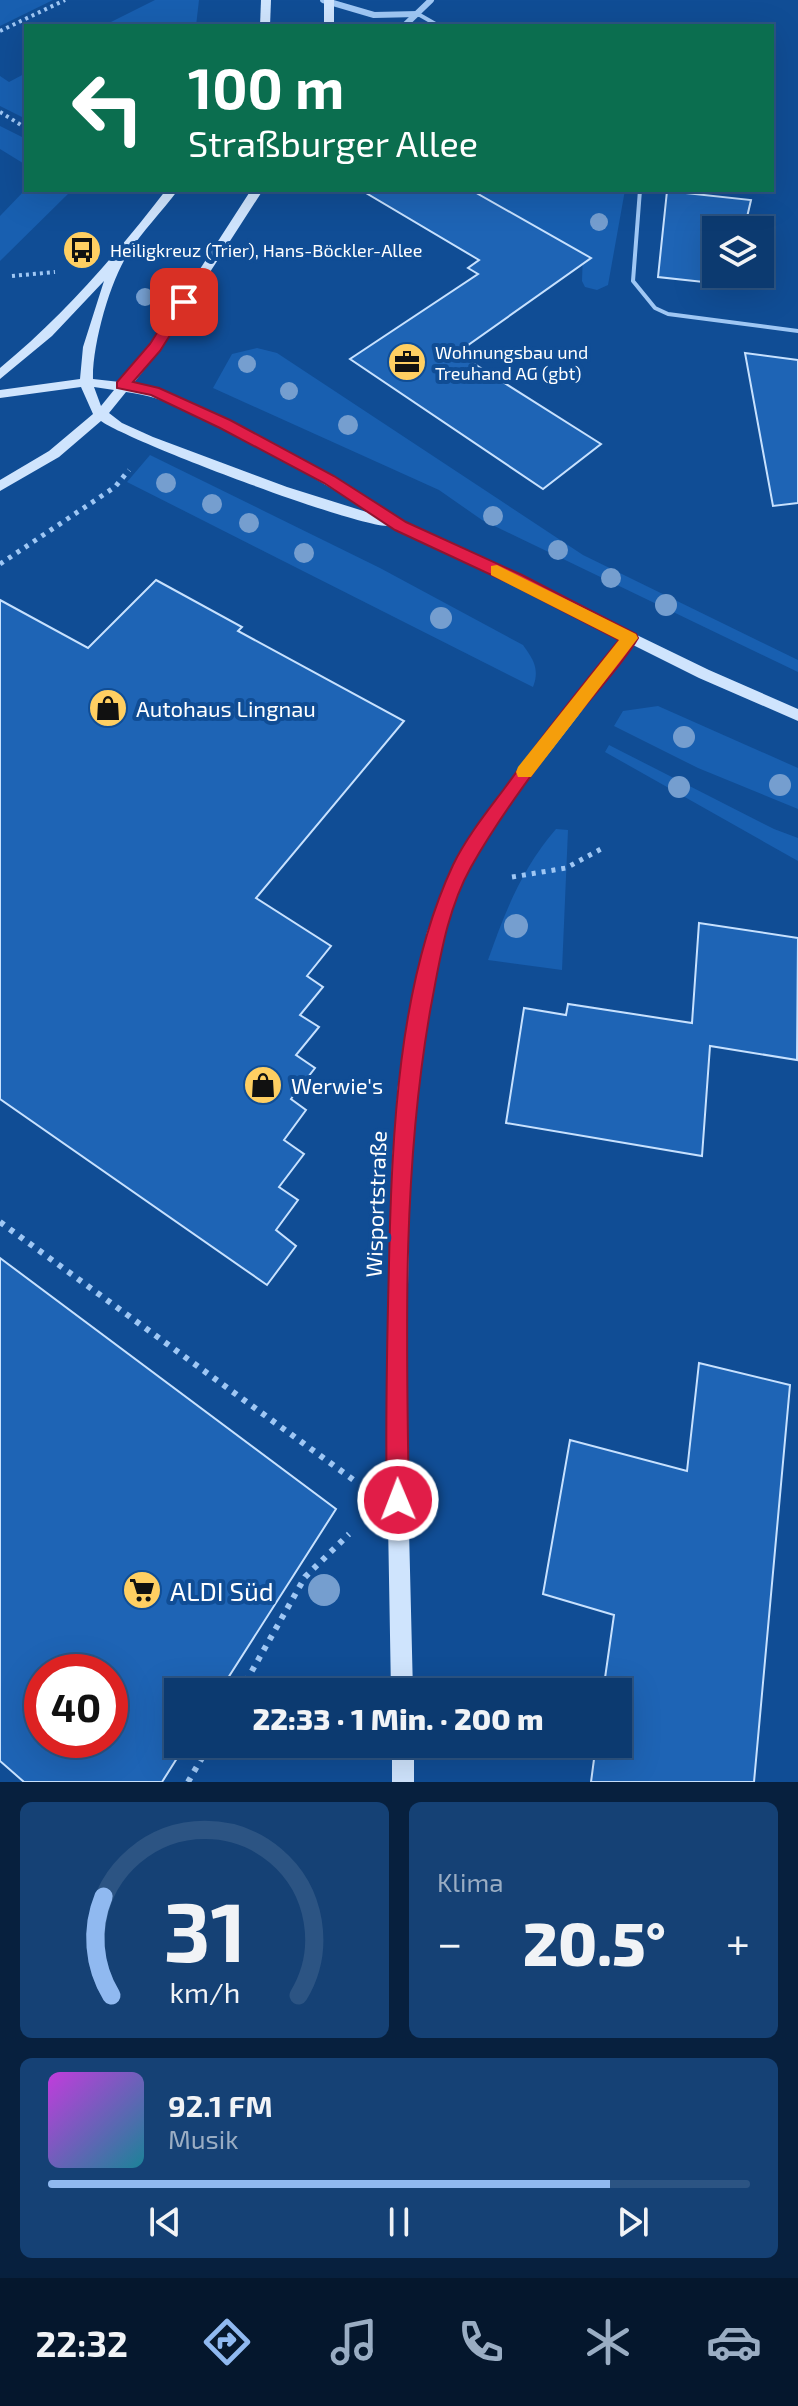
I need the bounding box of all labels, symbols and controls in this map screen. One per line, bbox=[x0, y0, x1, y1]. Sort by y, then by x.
text: 100 m bbox=[188, 53, 344, 120]
icon: left bbox=[56, 56, 160, 160]
text: Straßburger Allee bbox=[188, 121, 478, 164]
map controls bbox=[702, 216, 774, 288]
button: layers bbox=[702, 216, 774, 288]
bus stop icon: Heiligkreuz (Trier), Hans-Böckler-Allee bbox=[61, 229, 103, 271]
place label: Heiligkreuz (Trier), Hans-Böckler-Allee bbox=[110, 239, 422, 261]
pin bbox=[150, 268, 218, 336]
icon: arrive bbox=[162, 280, 206, 324]
office icon: Wohnungsbau und Treuhand AG (gbt) bbox=[386, 341, 428, 383]
place label: Wohnungsbau und Treuhand AG (gbt) bbox=[435, 341, 588, 384]
shop icon: Autohaus Lingnau bbox=[87, 687, 129, 729]
place label: Autohaus Lingnau bbox=[136, 695, 316, 721]
shop icon: Werwie's bbox=[242, 1064, 284, 1106]
place label: Werwie's bbox=[291, 1072, 383, 1098]
street label: Wisportstraße bbox=[359, 1130, 391, 1278]
position arrow bbox=[356, 1458, 440, 1542]
supermarket icon: ALDI Süd bbox=[121, 1569, 163, 1611]
place label: ALDI Süd bbox=[170, 1575, 274, 1606]
speed limit sign: 40 bbox=[24, 1654, 128, 1758]
text: 22:33 · 1 Min. · 200 m bbox=[253, 1700, 543, 1736]
text: Klima bbox=[437, 1866, 504, 1897]
text: 31 bbox=[163, 1879, 246, 1979]
text: 20.5° bbox=[523, 1906, 666, 1978]
text: − bbox=[437, 1915, 463, 1968]
text: + bbox=[726, 1915, 750, 1968]
text: km/h bbox=[169, 1974, 240, 2009]
text: 92.1 FM bbox=[168, 2087, 273, 2123]
text: Musik bbox=[168, 2123, 239, 2154]
icon: previous bbox=[143, 2200, 187, 2244]
icon: pause bbox=[377, 2200, 421, 2244]
icon: next bbox=[611, 2200, 655, 2244]
icon: directions bbox=[199, 2314, 255, 2370]
icon: music bbox=[326, 2314, 382, 2370]
icon: phone bbox=[453, 2314, 509, 2370]
icon: climate bbox=[580, 2314, 636, 2370]
icon: car bbox=[706, 2314, 762, 2370]
text: 22:32 bbox=[35, 2321, 128, 2364]

